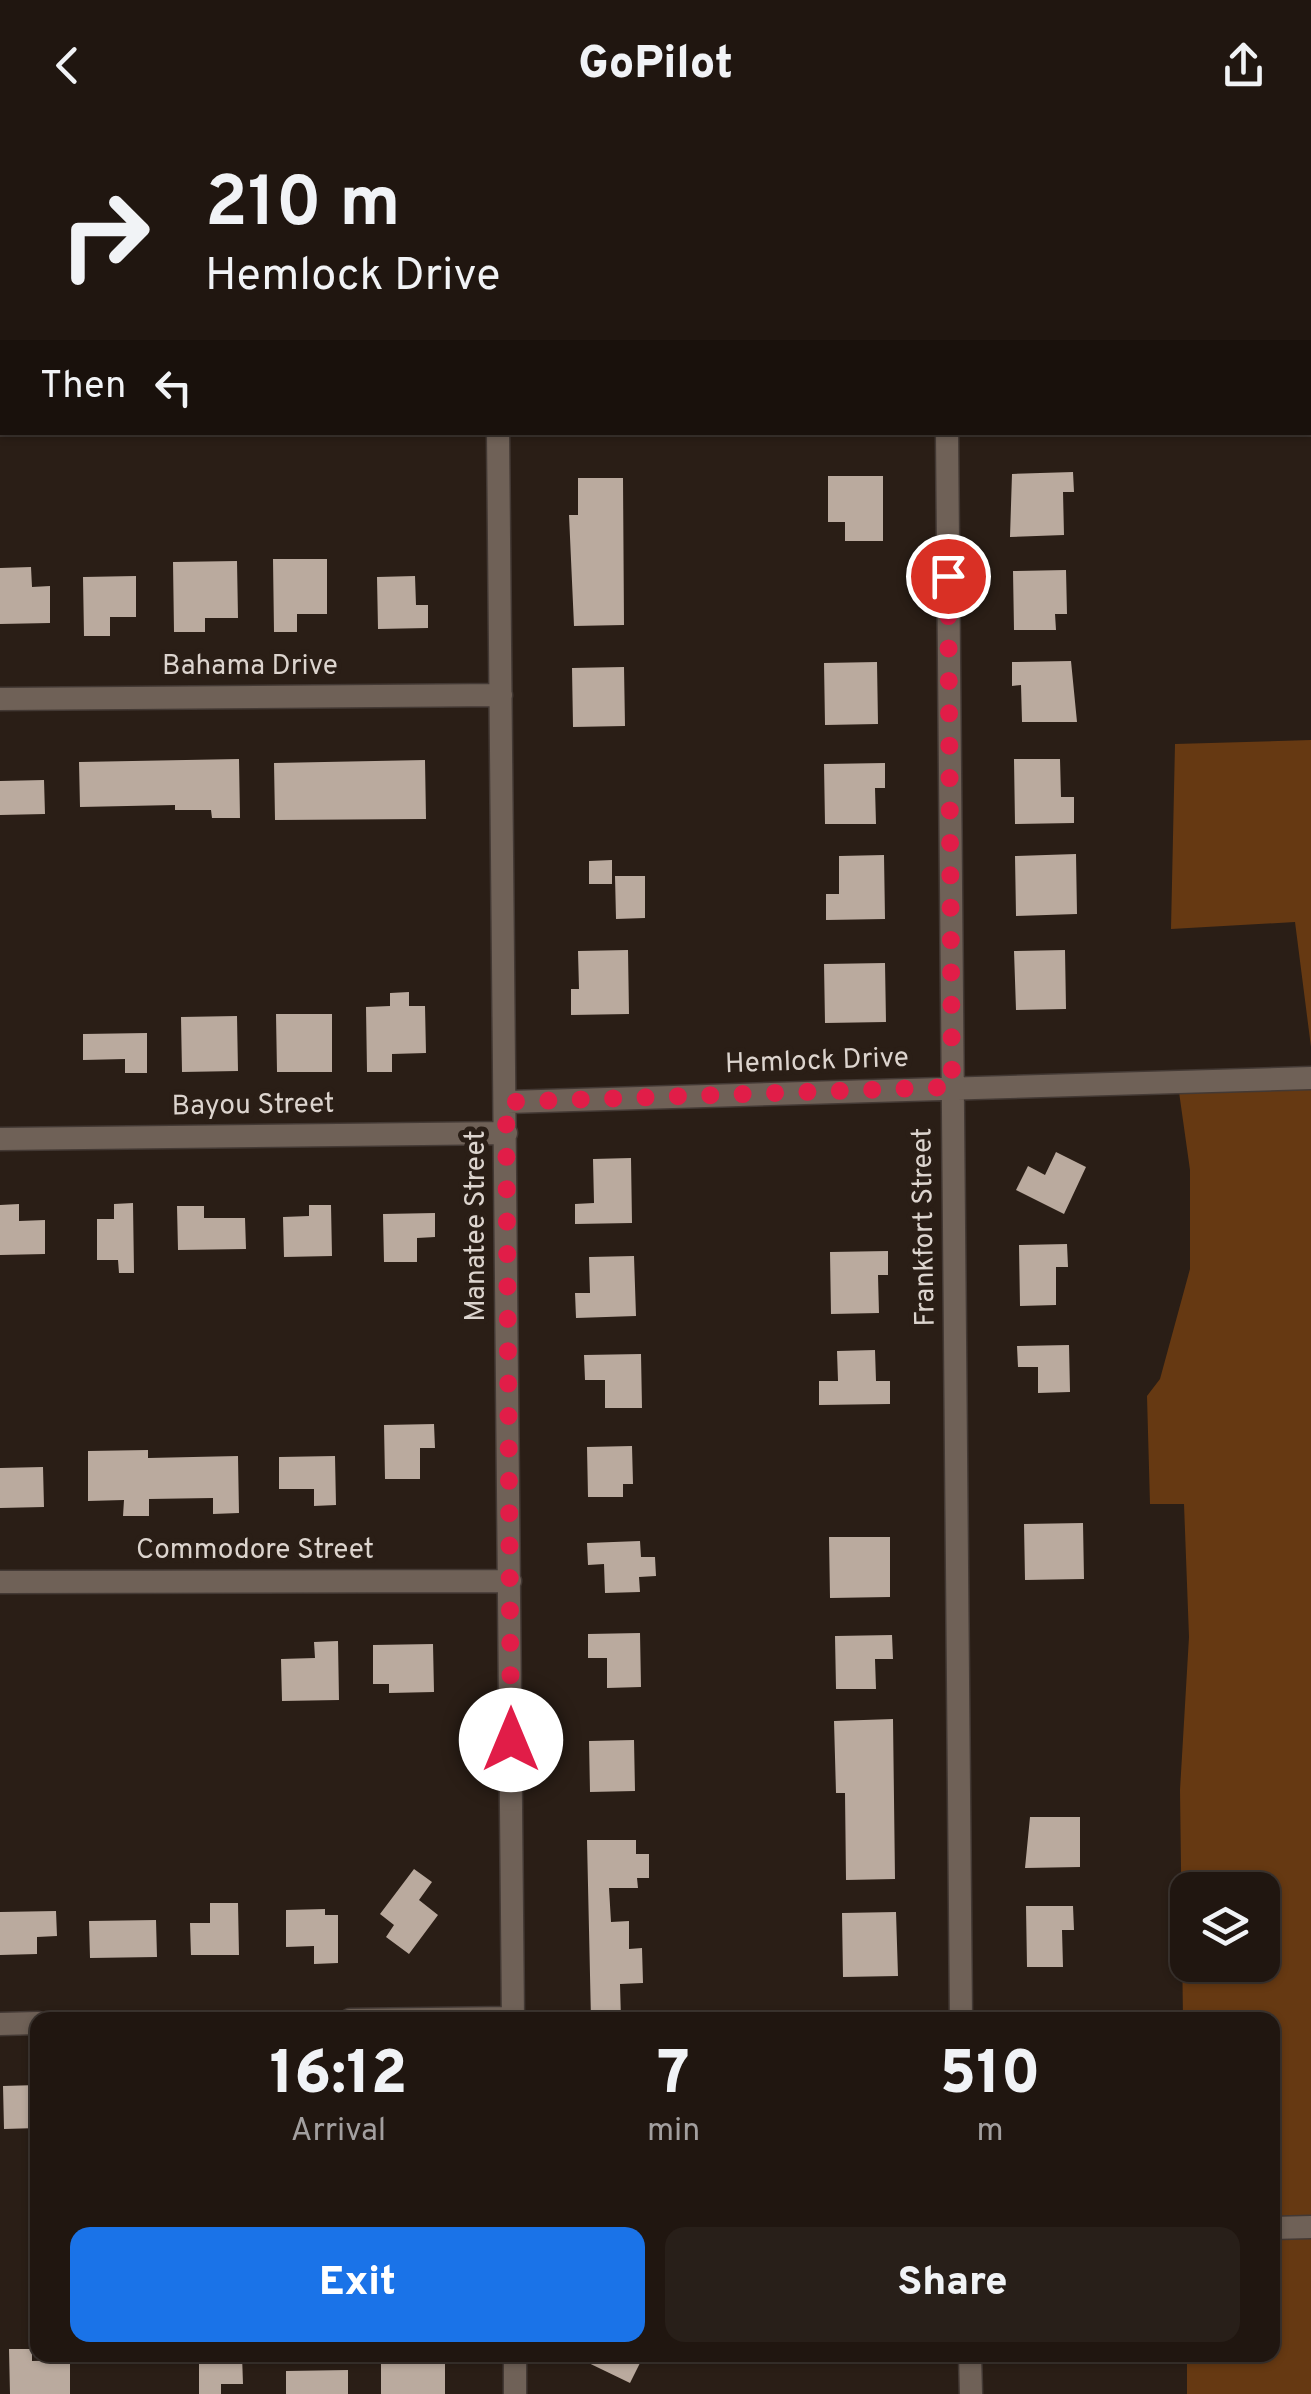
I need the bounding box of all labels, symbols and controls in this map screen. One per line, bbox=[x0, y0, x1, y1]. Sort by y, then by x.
text: GoPilot bbox=[578, 37, 733, 94]
icon: back bbox=[40, 38, 95, 93]
icon: share bbox=[1216, 38, 1271, 93]
text: 210 m bbox=[205, 162, 401, 251]
icon: right bbox=[40, 170, 170, 300]
text: Hemlock Drive bbox=[205, 249, 501, 306]
icon: left bbox=[146, 360, 201, 415]
text: Then bbox=[40, 363, 126, 412]
pin bbox=[906, 534, 991, 619]
icon: arrive bbox=[921, 549, 976, 604]
street label: Bahama Drive bbox=[162, 649, 338, 685]
street label: Hemlock Drive bbox=[724, 1041, 910, 1083]
street label: Bayou Street bbox=[171, 1087, 335, 1125]
street label: Frankfort Street bbox=[905, 1127, 945, 1327]
street label: Manatee Street bbox=[459, 1130, 495, 1322]
street label: Commodore Street bbox=[136, 1533, 374, 1569]
position arrow bbox=[459, 1688, 563, 1792]
map controls bbox=[1170, 1872, 1280, 1982]
button: layers bbox=[1170, 1872, 1280, 1982]
text: 16:12 bbox=[270, 2039, 407, 2115]
text: 7 bbox=[657, 2039, 690, 2115]
text: 510 bbox=[940, 2039, 1040, 2115]
text: Arrival bbox=[291, 2112, 386, 2152]
text: min bbox=[647, 2112, 700, 2152]
text: m bbox=[977, 2112, 1004, 2152]
button: Exit bbox=[70, 2227, 645, 2342]
button: Share bbox=[665, 2227, 1240, 2342]

